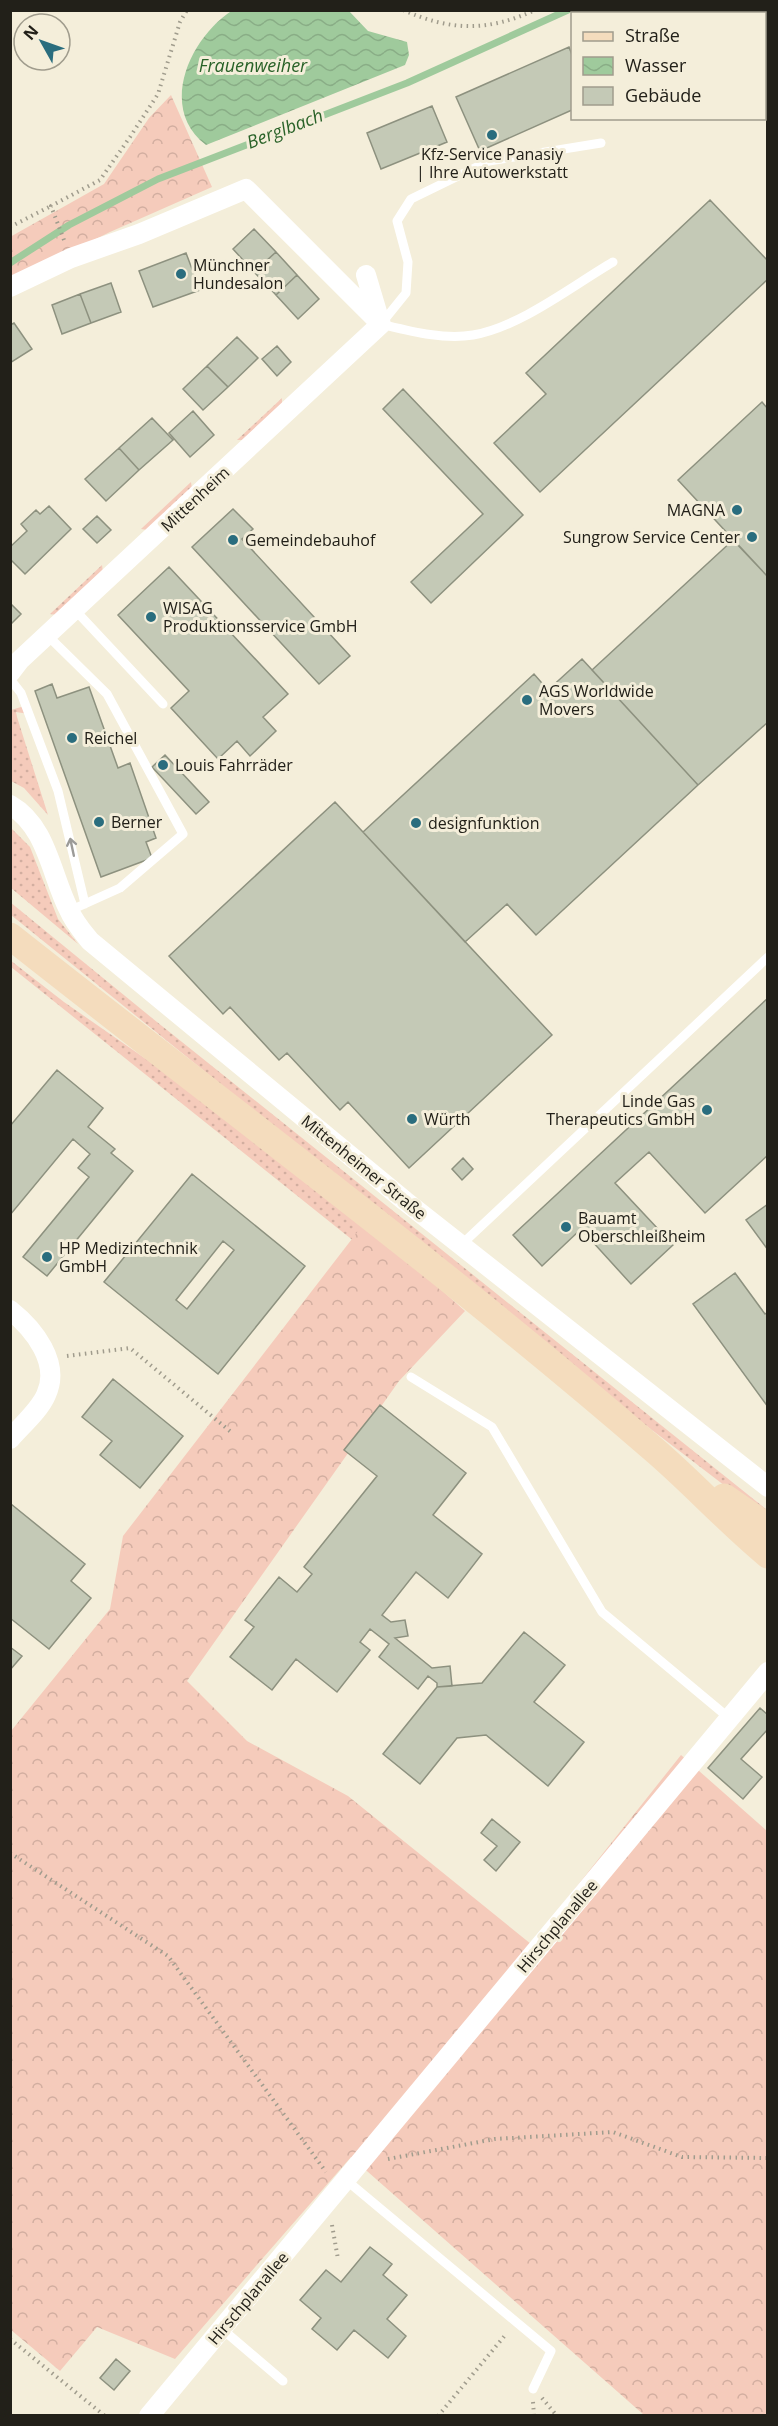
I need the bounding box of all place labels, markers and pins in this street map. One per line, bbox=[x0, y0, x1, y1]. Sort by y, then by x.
marker: Kfz-Service Panasiy | Ihre Autowerkstatt bbox=[485, 128, 499, 142]
place label: Kfz-Service Panasiy | Ihre Autowerkstatt bbox=[416, 143, 568, 183]
place label: Münchner Hundesalon bbox=[193, 254, 283, 294]
marker: Münchner Hundesalon bbox=[174, 267, 188, 281]
place label: MAGNA bbox=[667, 499, 726, 521]
marker: MAGNA bbox=[730, 503, 744, 517]
place label: Sungrow Service Center bbox=[563, 526, 740, 548]
place label: Gemeindebauhof bbox=[245, 529, 377, 551]
marker: Sungrow Service Center bbox=[745, 530, 759, 544]
marker: Gemeindebauhof bbox=[226, 533, 240, 547]
place label: WISAG Produktionsservice GmbH bbox=[163, 597, 358, 637]
marker: WISAG Produktionsservice GmbH bbox=[144, 610, 158, 624]
place label: AGS Worldwide Movers bbox=[539, 680, 654, 720]
marker: AGS Worldwide Movers bbox=[520, 693, 534, 707]
place label: Reichel bbox=[84, 727, 137, 749]
marker: Reichel bbox=[65, 731, 79, 745]
place label: Louis Fahrräder bbox=[175, 754, 293, 776]
marker: Louis Fahrräder bbox=[156, 758, 170, 772]
place label: Berner bbox=[111, 811, 163, 833]
place label: designfunktion bbox=[428, 812, 540, 834]
marker: Berner bbox=[92, 815, 106, 829]
marker: designfunktion bbox=[409, 816, 423, 830]
place label: Linde Gas Therapeutics GmbH bbox=[546, 1090, 695, 1130]
marker: Linde Gas Therapeutics GmbH bbox=[700, 1103, 714, 1117]
place label: Würth bbox=[424, 1108, 471, 1130]
marker: Würth bbox=[405, 1112, 419, 1126]
place label: Bauamt Oberschleißheim bbox=[578, 1207, 706, 1247]
marker: Bauamt Oberschleißheim bbox=[559, 1220, 573, 1234]
place label: HP Medizintechnik GmbH bbox=[59, 1237, 198, 1277]
marker: HP Medizintechnik GmbH bbox=[40, 1250, 54, 1264]

